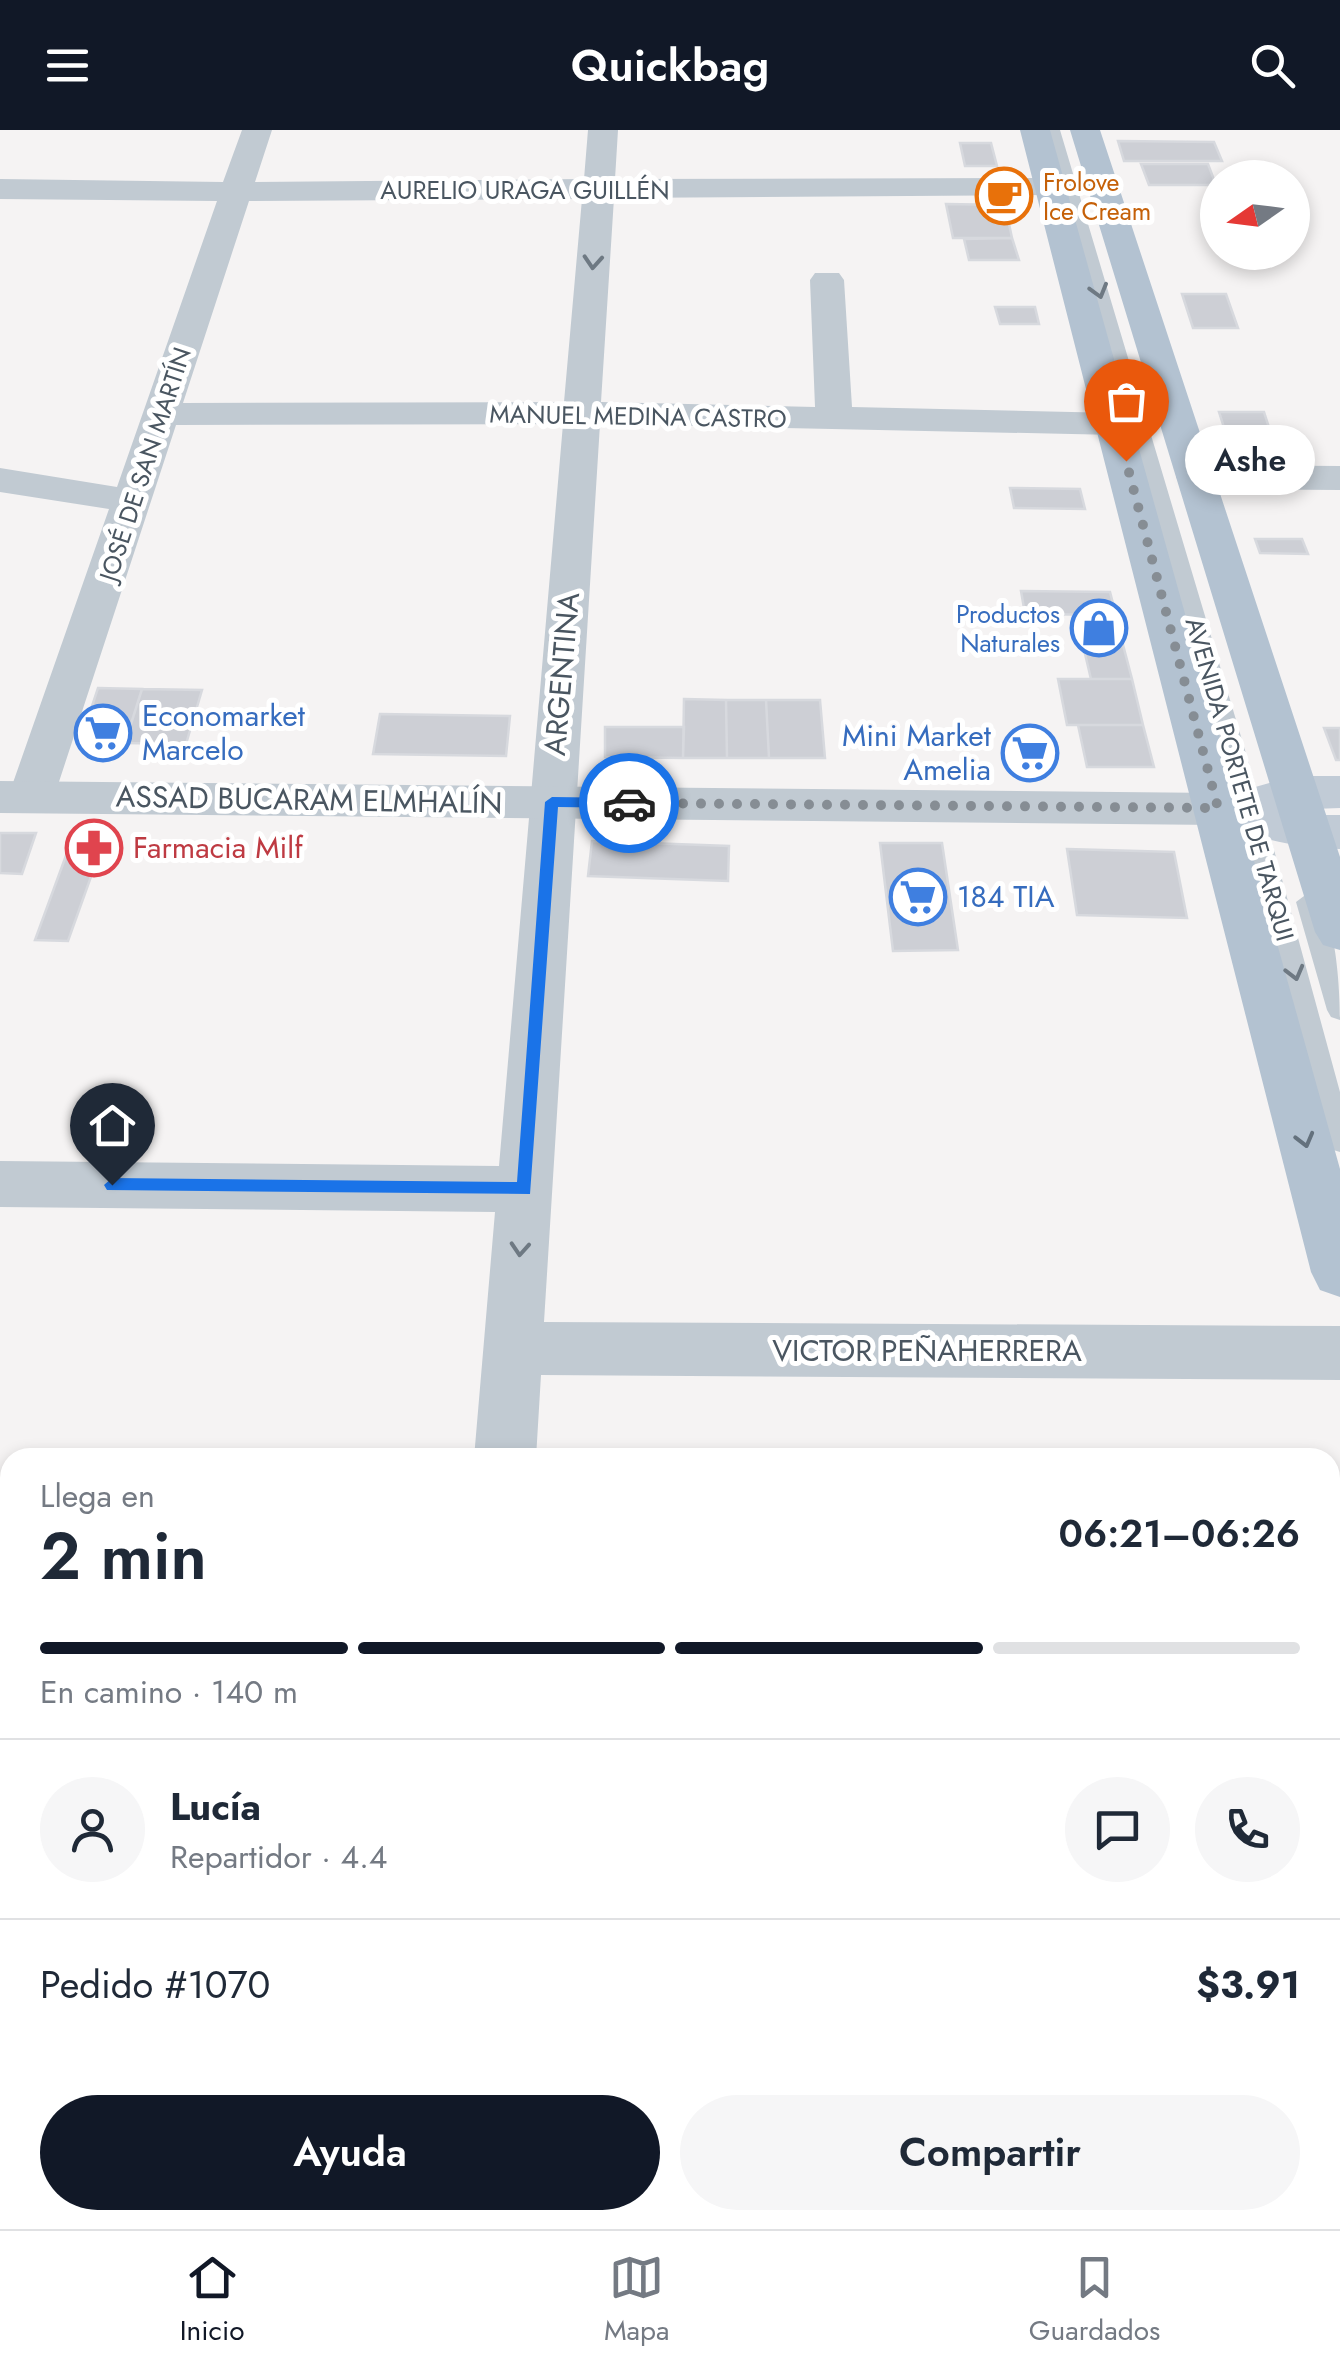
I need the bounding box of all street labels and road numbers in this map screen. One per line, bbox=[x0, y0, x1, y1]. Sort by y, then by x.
street label: AURELIO URAGA GUILLÉN bbox=[380, 172, 670, 208]
street label: JOSÉ DE SAN MARTÍN bbox=[89, 342, 200, 588]
street label: MANUEL MEDINA CASTRO bbox=[489, 395, 787, 437]
street label: ARGENTINA bbox=[533, 590, 590, 757]
street label: AVENIDA PORTETE DE TARQUI bbox=[1177, 613, 1303, 945]
street label: ASSAD BUCARAM ELMHALÍN bbox=[115, 775, 503, 824]
street label: VICTOR PEÑAHERRERA bbox=[772, 1329, 1082, 1372]

